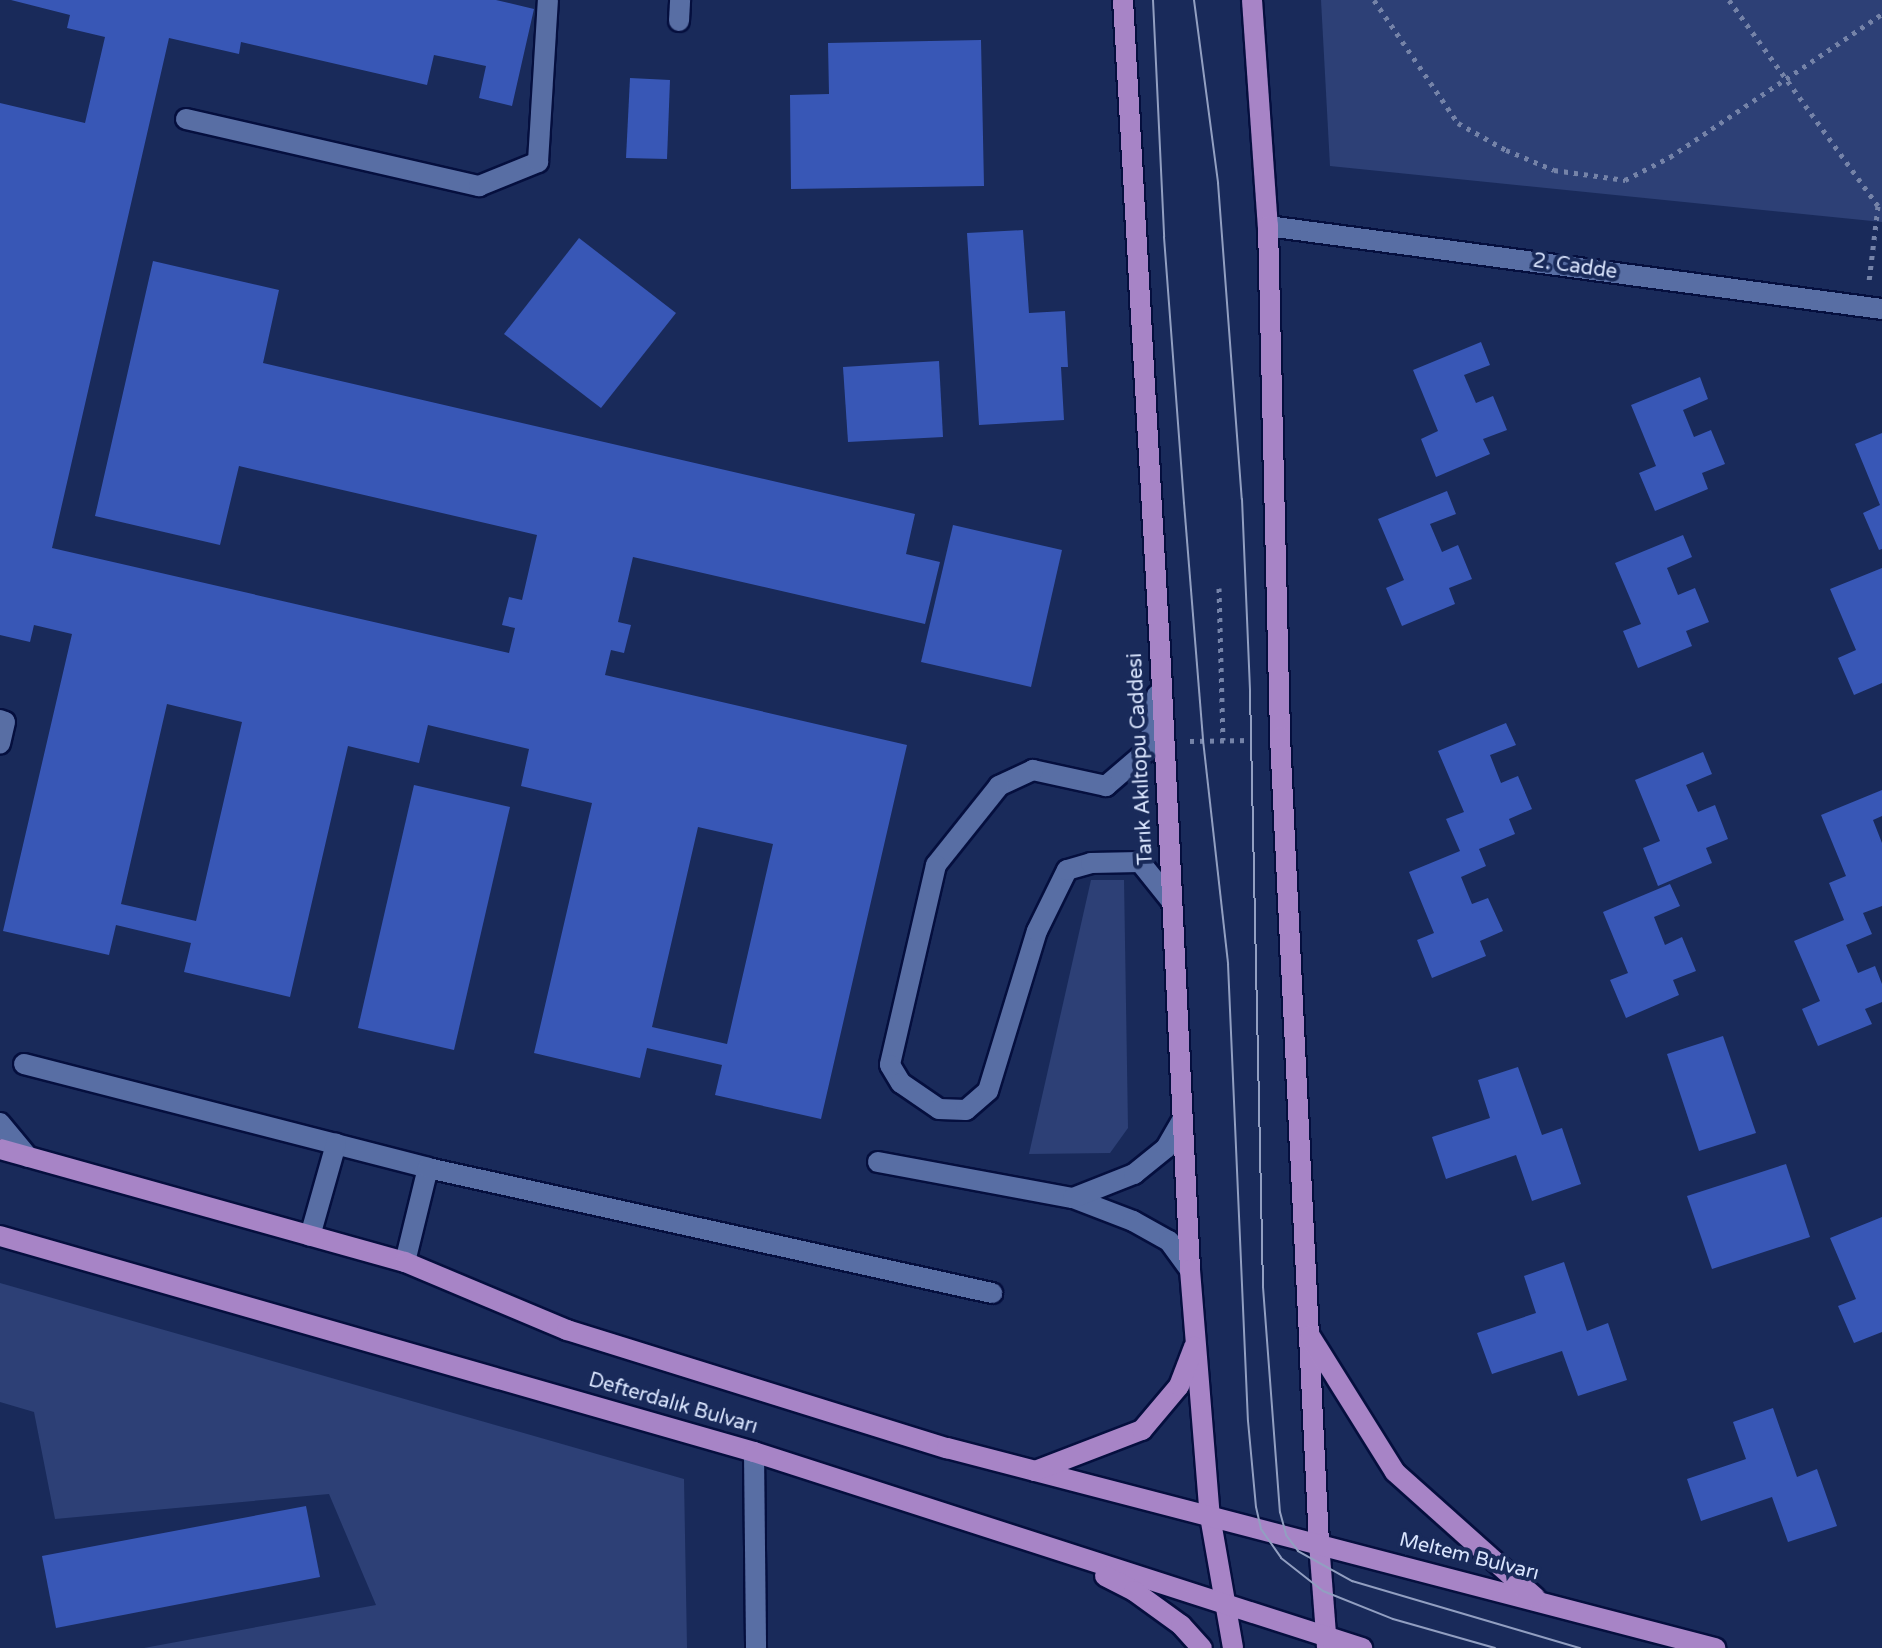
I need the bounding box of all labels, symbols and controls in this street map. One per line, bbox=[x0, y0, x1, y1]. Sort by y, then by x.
street label: 2. Cadde bbox=[1531, 249, 1619, 285]
street label: Tarık Akıltopu Caddesi bbox=[1123, 652, 1159, 866]
street label: Defterdalık Bulvarı bbox=[586, 1368, 760, 1440]
street label: Meltem Bulvarı bbox=[1397, 1528, 1541, 1586]

